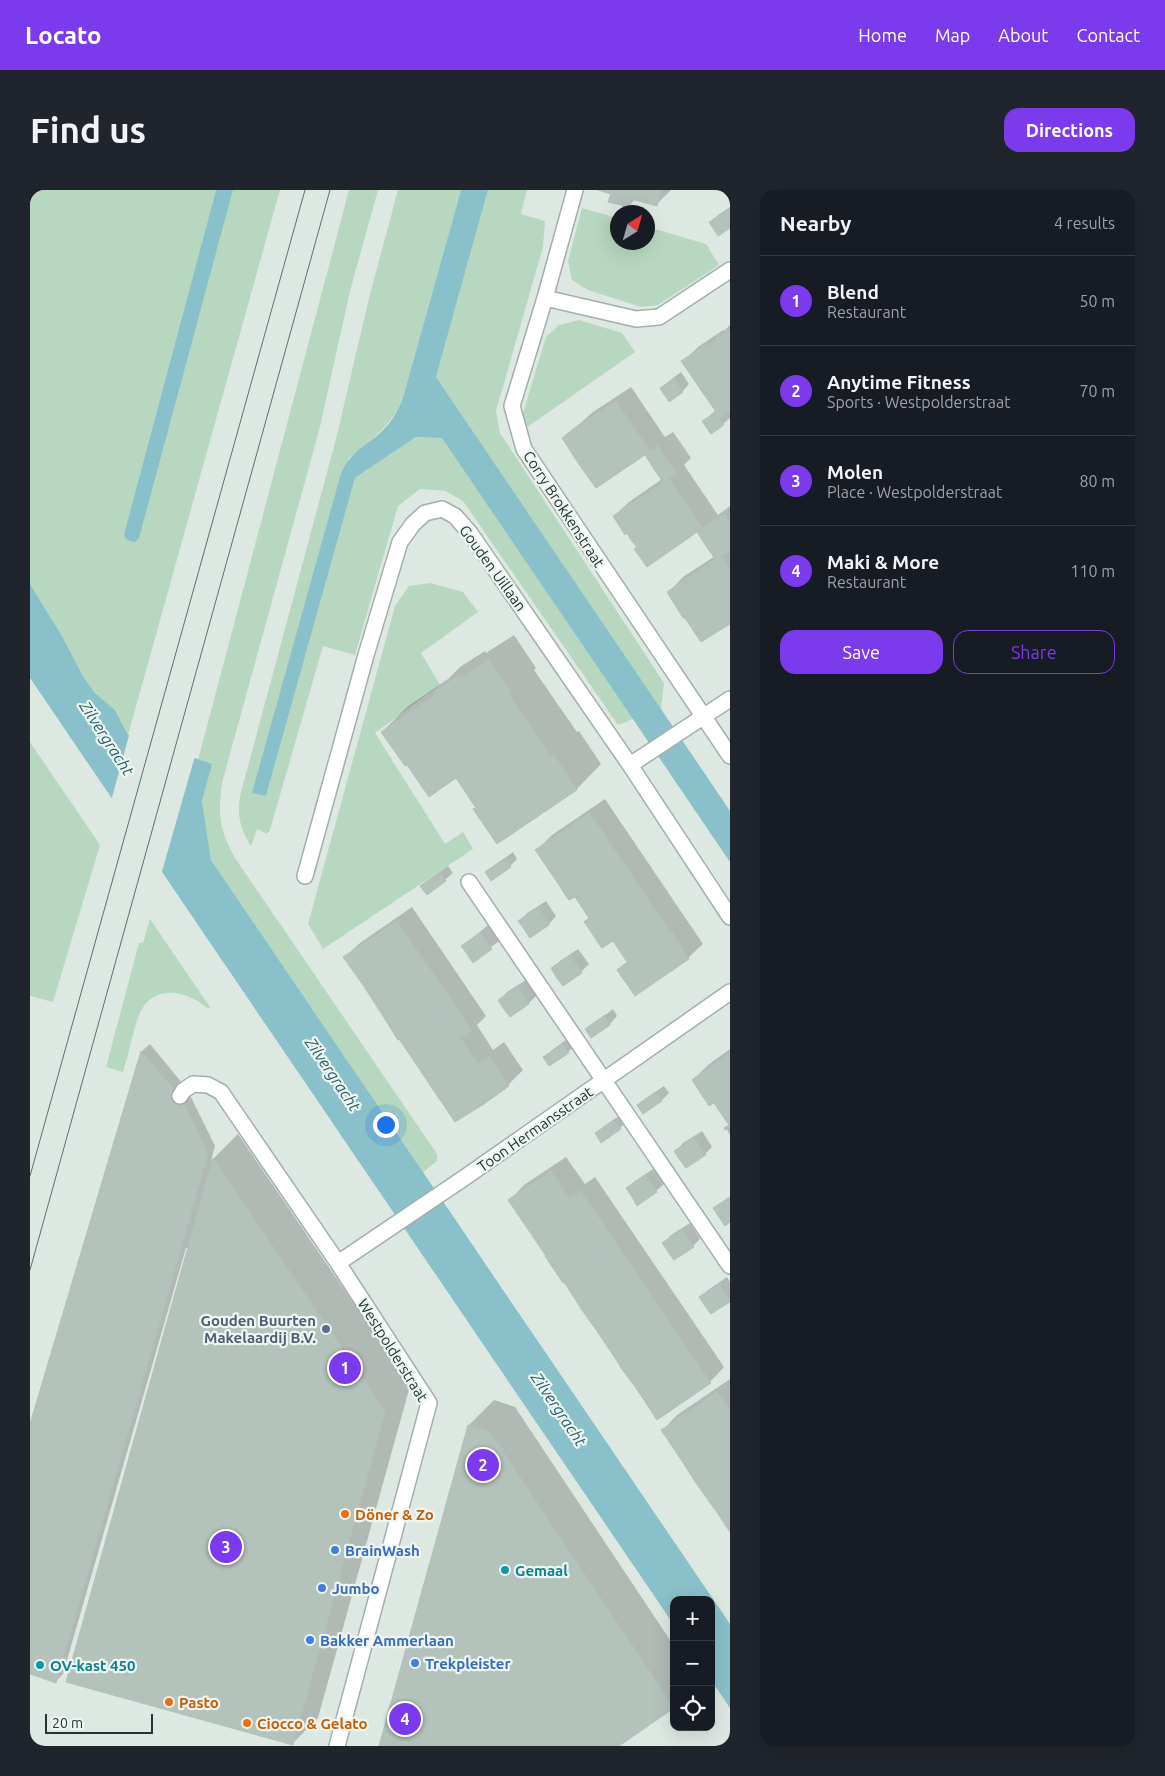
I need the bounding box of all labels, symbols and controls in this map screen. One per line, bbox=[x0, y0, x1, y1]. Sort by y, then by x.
text: Locato bbox=[25, 22, 101, 49]
text: Home bbox=[858, 25, 907, 45]
text: Map bbox=[935, 25, 970, 45]
text: About bbox=[998, 25, 1048, 45]
text: Contact bbox=[1076, 25, 1140, 45]
button: Directions bbox=[1004, 108, 1135, 152]
text: Find us bbox=[30, 110, 146, 150]
north arrow bbox=[610, 205, 655, 250]
text: Nearby bbox=[780, 211, 851, 235]
text: 4 results bbox=[1054, 214, 1115, 232]
text: Blend bbox=[827, 281, 879, 303]
text: 1 bbox=[791, 292, 801, 310]
text: 50 m bbox=[1079, 292, 1115, 310]
text: Restaurant bbox=[827, 303, 906, 321]
text: Anytime Fitness bbox=[827, 371, 971, 393]
text: 2 bbox=[791, 382, 801, 400]
text: 70 m bbox=[1079, 382, 1115, 400]
text: Sports · Westpolderstraat bbox=[827, 393, 1010, 411]
street label: Corry Brokkenstraat bbox=[520, 448, 608, 571]
text: Molen bbox=[827, 461, 883, 483]
text: 3 bbox=[791, 472, 801, 490]
text: 80 m bbox=[1079, 472, 1115, 490]
text: Place · Westpolderstraat bbox=[827, 483, 1002, 501]
street label: Gouden Uillaan bbox=[456, 522, 530, 614]
text: Maki & More bbox=[827, 551, 939, 573]
text: 4 bbox=[791, 562, 801, 580]
text: 110 m bbox=[1070, 562, 1115, 580]
text: Restaurant bbox=[827, 573, 906, 591]
button: Save bbox=[780, 630, 943, 674]
button: Share bbox=[953, 630, 1115, 674]
water label: Zilvergracht bbox=[76, 697, 138, 779]
water label: Zilvergracht bbox=[301, 1033, 365, 1115]
street label: Toon Hermansstraat bbox=[474, 1083, 596, 1175]
your location bbox=[373, 1112, 399, 1138]
street label: Westpolderstraat bbox=[355, 1295, 432, 1405]
place label: Gouden Buurten Makelaardij B.V. bbox=[201, 1312, 316, 1346]
marker: Gouden Buurten Makelaardij B.V. bbox=[320, 1323, 332, 1335]
pin: 1 bbox=[329, 1349, 361, 1387]
water label: Zilvergracht bbox=[527, 1368, 591, 1450]
pin: 2 bbox=[467, 1446, 499, 1484]
place label: Döner & Zo bbox=[355, 1506, 434, 1523]
marker: Döner & Zo bbox=[339, 1508, 351, 1520]
pin: 3 bbox=[210, 1528, 242, 1566]
place label: BrainWash bbox=[345, 1542, 420, 1559]
marker: BrainWash bbox=[329, 1544, 341, 1556]
place label: Gemaal bbox=[515, 1562, 568, 1579]
marker: Gemaal bbox=[499, 1564, 511, 1576]
place label: Jumbo bbox=[332, 1580, 380, 1597]
marker: Jumbo bbox=[316, 1582, 328, 1594]
map controls bbox=[670, 1596, 715, 1731]
button: + bbox=[670, 1596, 715, 1641]
place label: Bakker Ammerlaan bbox=[320, 1632, 454, 1649]
marker: Bakker Ammerlaan bbox=[304, 1634, 316, 1646]
button: − bbox=[670, 1641, 715, 1686]
place label: Trekpleister bbox=[425, 1655, 511, 1672]
place label: OV-kast 450 bbox=[50, 1657, 135, 1674]
marker: Trekpleister bbox=[409, 1657, 421, 1669]
marker: OV-kast 450 bbox=[34, 1659, 46, 1671]
button: locate bbox=[670, 1686, 715, 1731]
place label: Pasto bbox=[179, 1694, 219, 1711]
marker: Pasto bbox=[163, 1696, 175, 1708]
pin: 4 bbox=[389, 1700, 421, 1738]
scale bar bbox=[45, 1711, 152, 1734]
text: 20 m bbox=[52, 1715, 83, 1731]
place label: Ciocco & Gelato bbox=[257, 1715, 368, 1732]
marker: Ciocco & Gelato bbox=[241, 1717, 253, 1729]

